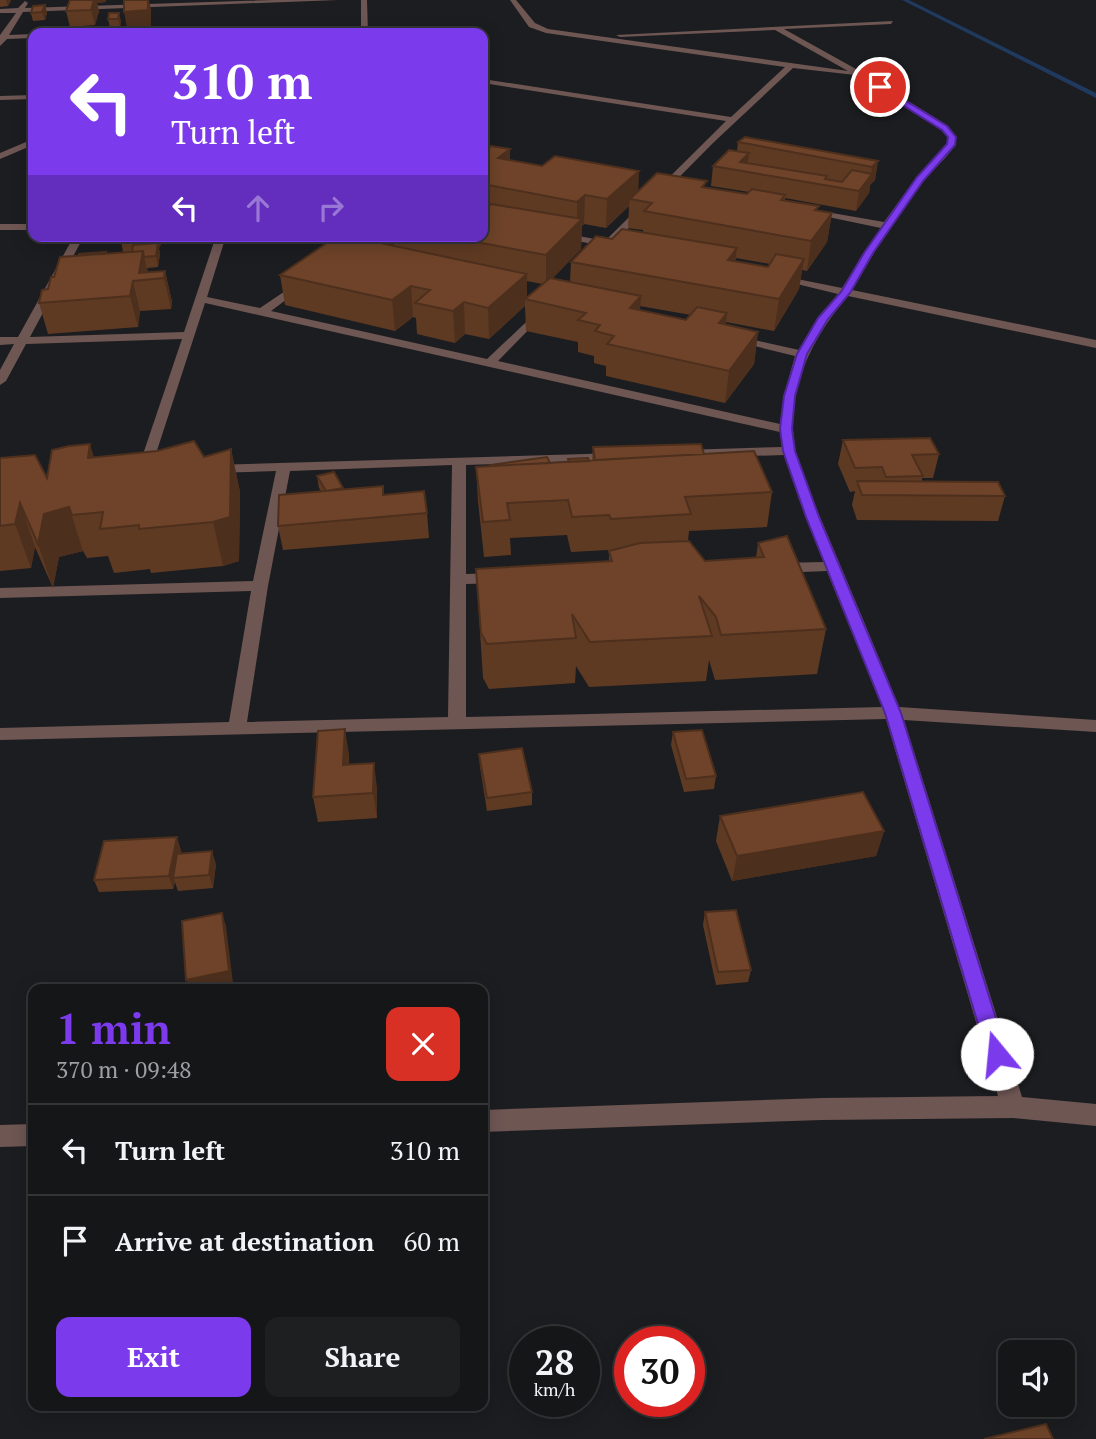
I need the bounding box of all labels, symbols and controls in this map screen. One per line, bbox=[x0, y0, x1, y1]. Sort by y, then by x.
text: 310 m bbox=[171, 48, 313, 113]
icon: left bbox=[56, 56, 147, 147]
pin bbox=[850, 57, 910, 117]
icon: arrive bbox=[861, 68, 899, 106]
text: Turn left bbox=[171, 111, 295, 153]
icon: left bbox=[166, 189, 204, 227]
icon: ahead bbox=[239, 189, 277, 227]
icon: right bbox=[312, 189, 350, 227]
text: 1 min bbox=[56, 1000, 171, 1056]
button: close bbox=[386, 1007, 460, 1081]
position arrow bbox=[960, 1017, 1034, 1091]
text: 370 m · 09:48 bbox=[56, 1054, 191, 1085]
icon: left bbox=[56, 1131, 94, 1169]
text: Turn left bbox=[115, 1133, 225, 1167]
text: 310 m bbox=[390, 1133, 460, 1167]
icon: arrive bbox=[56, 1222, 94, 1260]
text: Arrive at destination bbox=[115, 1224, 374, 1258]
text: 60 m bbox=[404, 1224, 460, 1258]
button: Exit bbox=[56, 1317, 251, 1397]
button: Share bbox=[265, 1317, 460, 1397]
speed limit sign: 30 bbox=[614, 1326, 705, 1417]
text: 28 bbox=[535, 1339, 574, 1385]
map controls bbox=[998, 1340, 1075, 1417]
button: sound bbox=[998, 1340, 1075, 1417]
text: km/h bbox=[534, 1377, 575, 1401]

